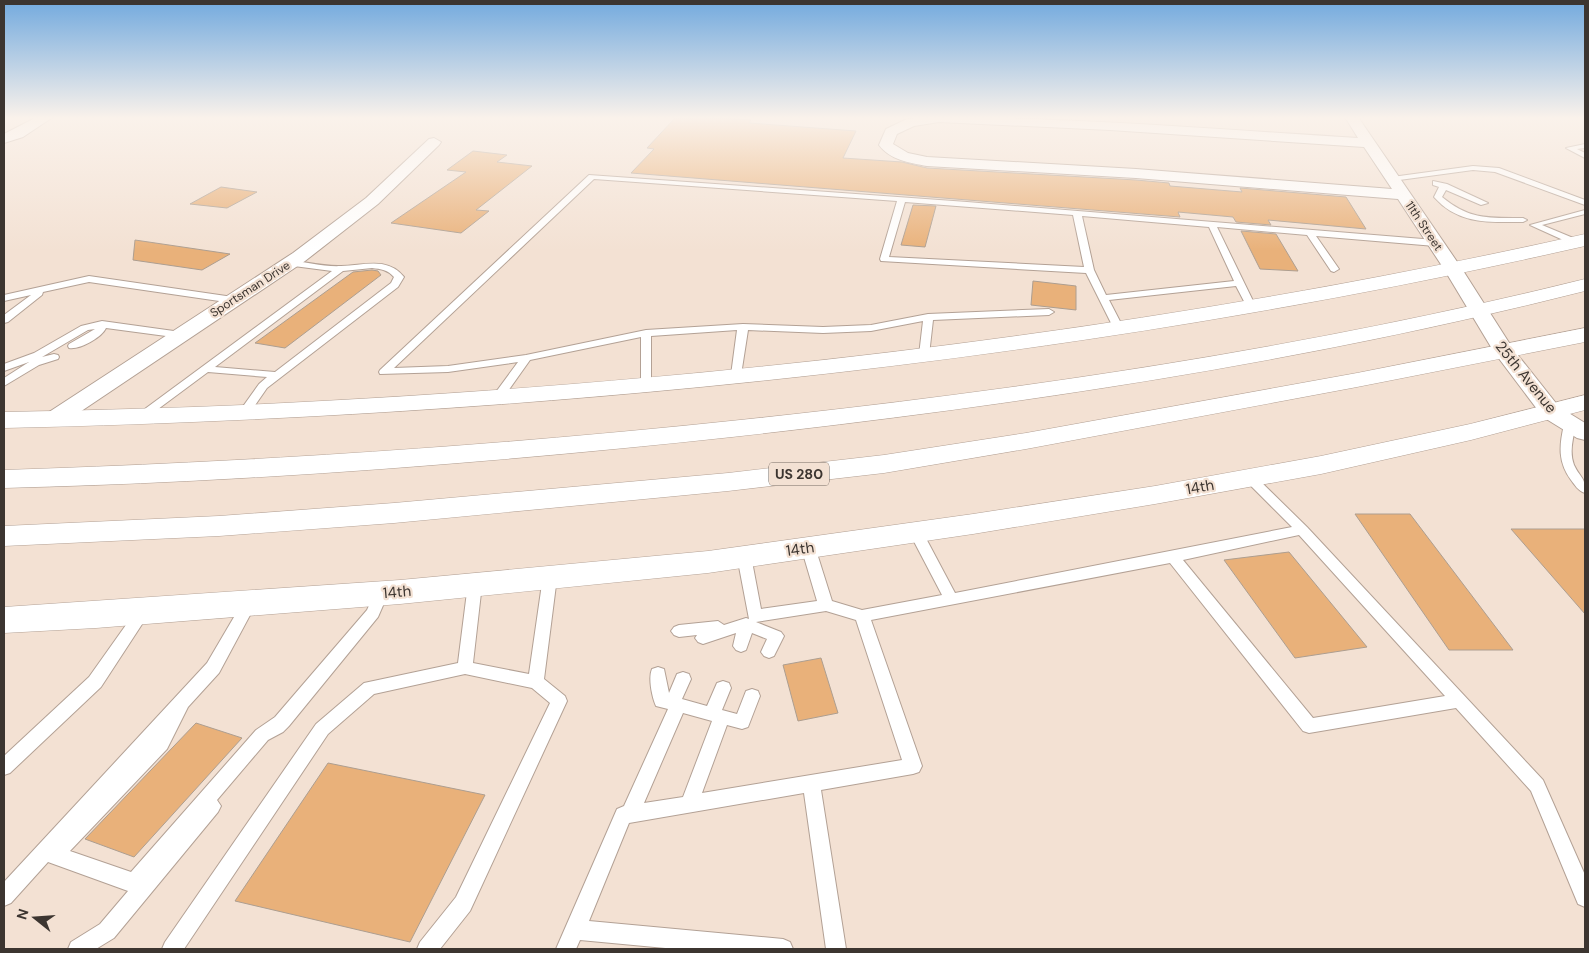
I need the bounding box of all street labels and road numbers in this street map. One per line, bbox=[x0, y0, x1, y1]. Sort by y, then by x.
street label: 11th Street bbox=[1402, 198, 1447, 254]
street label: Sportsman Drive bbox=[207, 257, 293, 321]
street label: 25th Avenue bbox=[1491, 337, 1561, 417]
road number: US 280 bbox=[769, 462, 829, 486]
street label: 14th bbox=[1184, 475, 1216, 499]
street label: 14th bbox=[785, 537, 815, 561]
street label: 14th bbox=[382, 581, 412, 603]

